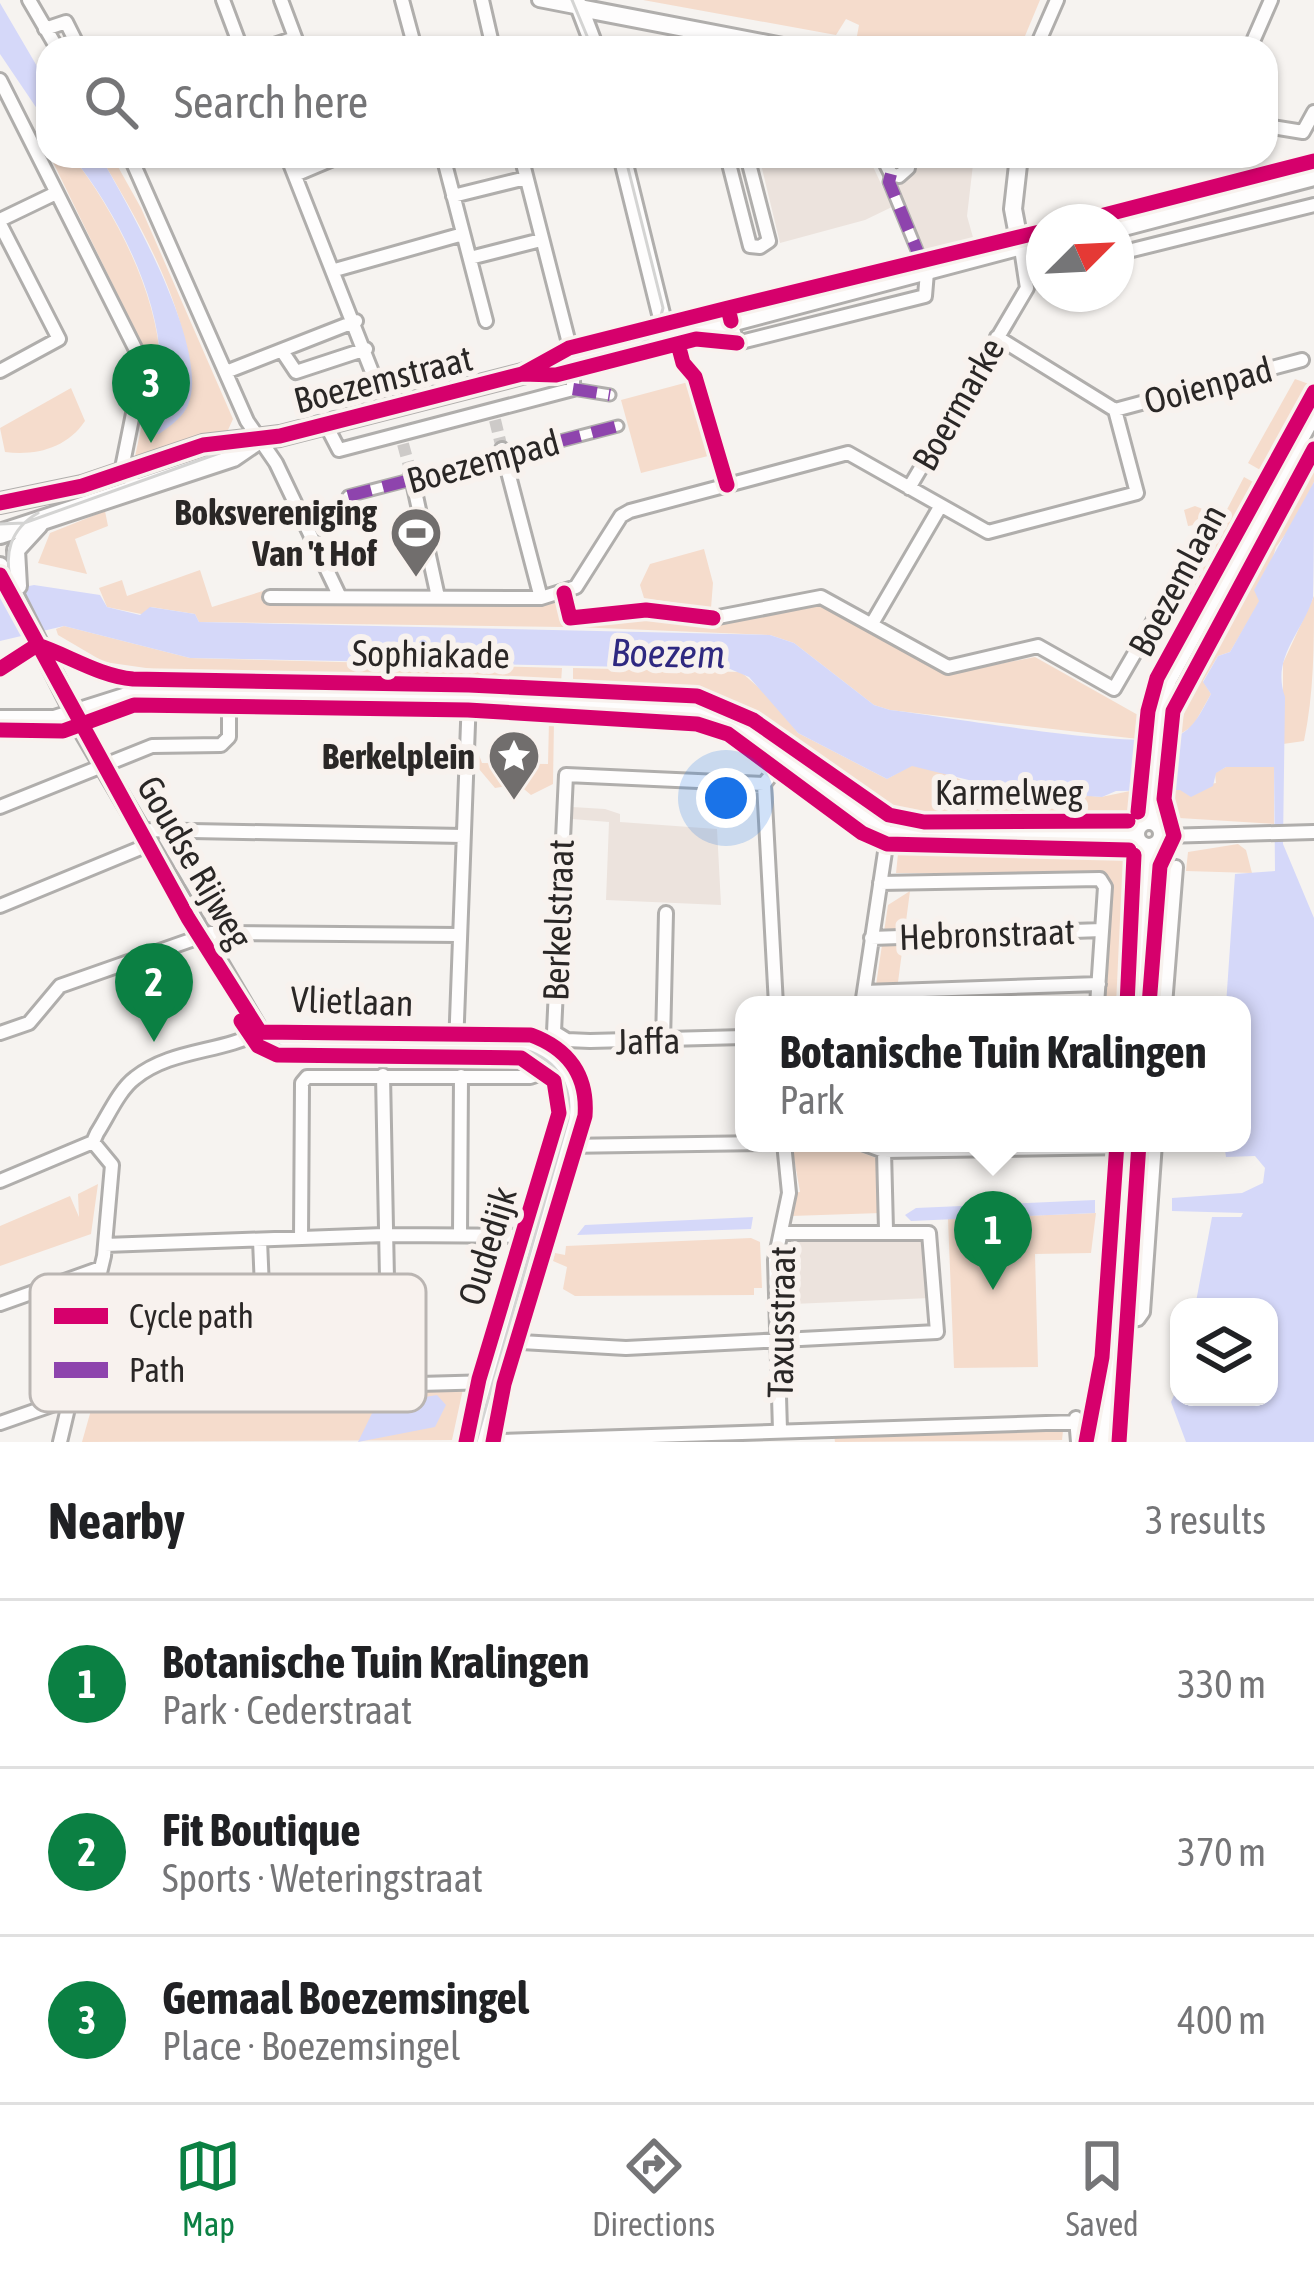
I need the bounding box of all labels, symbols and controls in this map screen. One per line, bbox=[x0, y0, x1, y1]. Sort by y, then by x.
search box bbox=[36, 36, 1278, 168]
icon: search bbox=[78, 69, 144, 135]
text: Search here bbox=[174, 76, 368, 128]
north arrow bbox=[1026, 204, 1134, 312]
street label: Boermarke bbox=[903, 330, 1013, 478]
street label: Boezemstraat bbox=[290, 337, 476, 421]
pin: 3 bbox=[112, 344, 190, 443]
street label: Ooienpad bbox=[1139, 348, 1277, 422]
street label: Boezempad bbox=[402, 421, 564, 501]
place label: Boksvereniging Van 't Hof bbox=[174, 491, 378, 574]
street label: Boezemlaan bbox=[1120, 497, 1234, 663]
sports icon: Boksvereniging Van 't Hof bbox=[388, 505, 444, 579]
water label: Boezem bbox=[611, 630, 725, 676]
street label: Sophiakade bbox=[352, 632, 510, 676]
place icon: Berkelplein bbox=[486, 728, 542, 802]
place label: Berkelplein bbox=[322, 735, 475, 777]
street label: Goudse Rijweg bbox=[129, 768, 261, 956]
your location bbox=[696, 768, 756, 828]
street label: Karmelweg bbox=[935, 771, 1084, 813]
street label: Berkelstraat bbox=[534, 838, 582, 1002]
street label: Hebronstraat bbox=[898, 910, 1076, 958]
pin: 2 bbox=[115, 943, 193, 1042]
street label: Vlietlaan bbox=[290, 978, 414, 1024]
popup bbox=[735, 996, 1251, 1152]
street label: Jaffa bbox=[615, 1019, 681, 1063]
text: Botanische Tuin Kralingen bbox=[779, 1026, 1207, 1078]
text: Park bbox=[779, 1078, 845, 1122]
street label: Oudedijk bbox=[449, 1182, 525, 1310]
pin: 1 bbox=[954, 1191, 1032, 1290]
street label: Taxusstraat bbox=[759, 1246, 803, 1398]
legend bbox=[30, 1274, 426, 1412]
text: Cycle path bbox=[129, 1297, 254, 1335]
map controls bbox=[1170, 1298, 1278, 1406]
button: layers bbox=[1170, 1298, 1278, 1406]
text: Path bbox=[129, 1351, 185, 1389]
text: Nearby bbox=[48, 1491, 185, 1550]
text: 3 results bbox=[1145, 1498, 1266, 1542]
text: Botanische Tuin Kralingen bbox=[162, 1636, 589, 1688]
text: 1 bbox=[78, 1662, 96, 1706]
text: 330 m bbox=[1178, 1662, 1266, 1706]
text: Park · Cederstraat bbox=[162, 1688, 412, 1732]
text: Fit Boutique bbox=[162, 1804, 361, 1856]
text: 2 bbox=[78, 1830, 96, 1874]
text: 370 m bbox=[1178, 1830, 1266, 1874]
text: Sports · Weteringstraat bbox=[162, 1856, 483, 1900]
text: Gemaal Boezemsingel bbox=[162, 1972, 529, 2024]
text: 3 bbox=[78, 1998, 96, 2042]
text: 400 m bbox=[1178, 1998, 1266, 2042]
text: Place · Boezemsingel bbox=[162, 2024, 460, 2068]
tab: Map bbox=[175, 2133, 241, 2243]
tab: Directions bbox=[592, 2133, 715, 2243]
tab: Saved bbox=[1066, 2133, 1139, 2243]

